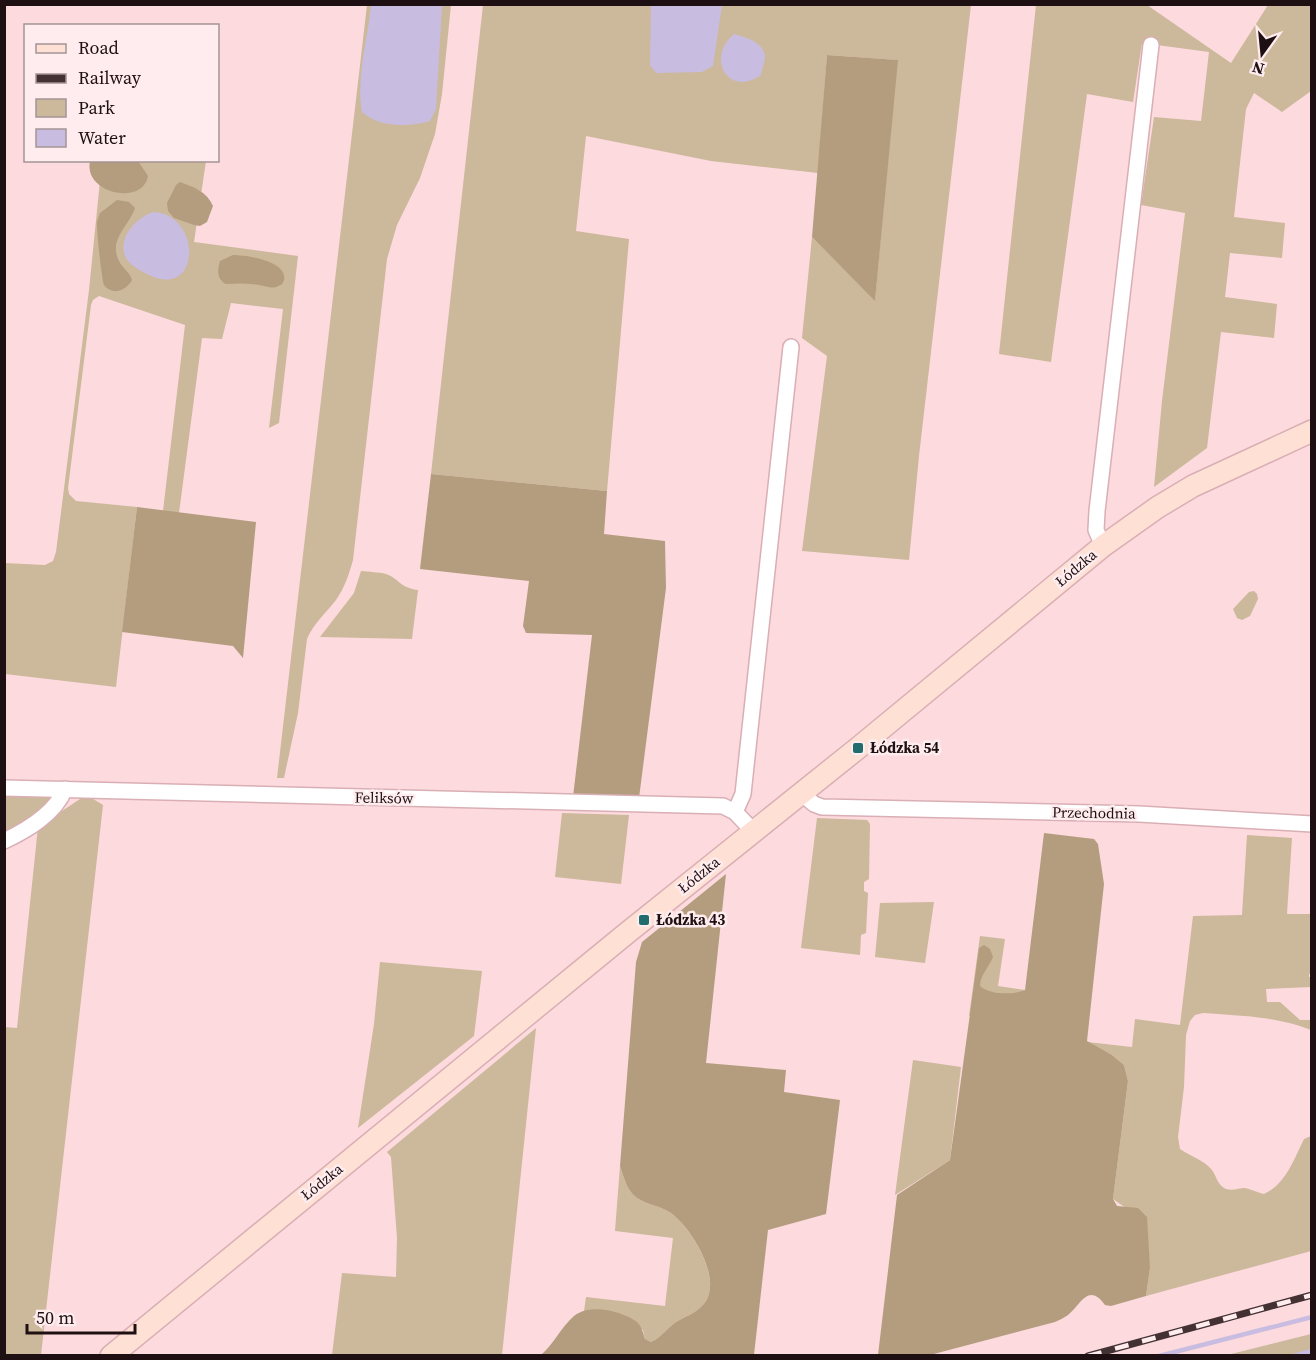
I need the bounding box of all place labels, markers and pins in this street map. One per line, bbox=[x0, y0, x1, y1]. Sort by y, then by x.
place label: Łódzka 54 bbox=[870, 737, 940, 758]
marker: Łódzka 54 bbox=[851, 741, 865, 755]
place label: Łódzka 43 bbox=[656, 909, 726, 930]
marker: Łódzka 43 bbox=[637, 913, 651, 927]

